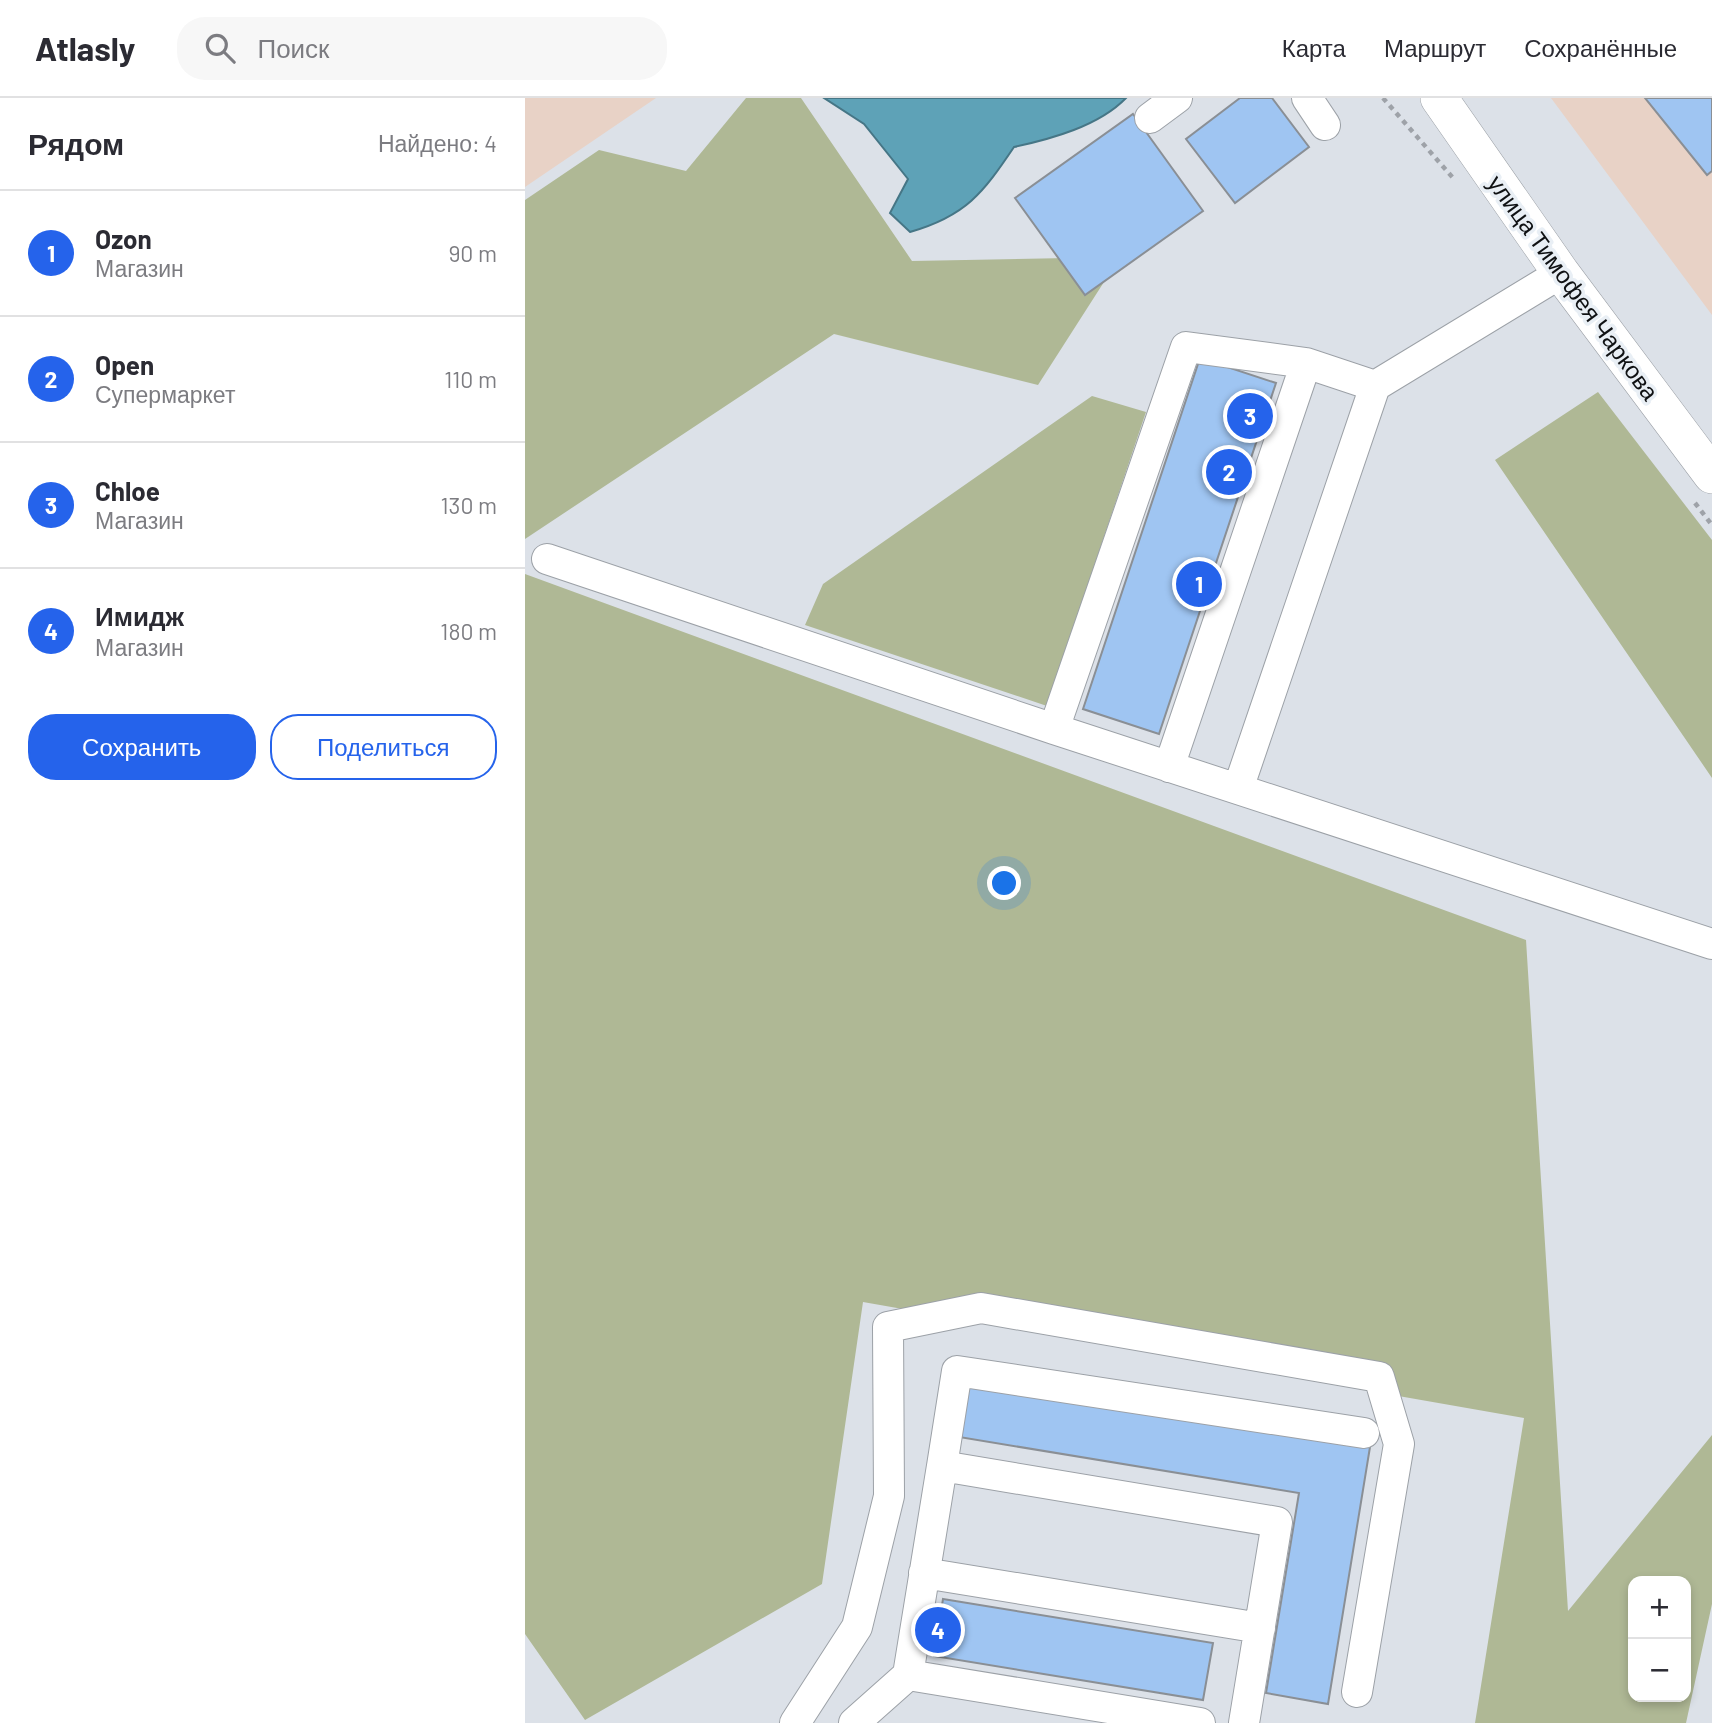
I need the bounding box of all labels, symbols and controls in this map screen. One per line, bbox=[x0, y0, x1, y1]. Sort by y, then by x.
search box bbox=[177, 17, 667, 80]
text: Atlasly bbox=[35, 28, 135, 68]
icon: search bbox=[201, 29, 239, 67]
text: Поиск bbox=[257, 32, 330, 63]
text: Карта bbox=[1282, 33, 1346, 62]
text: Маршрут bbox=[1384, 33, 1486, 62]
text: Сохранённые bbox=[1524, 33, 1677, 62]
text: Рядом bbox=[28, 125, 124, 161]
text: Найдено: 4 bbox=[378, 129, 497, 157]
street label: улица Тимофея Чаркова bbox=[1483, 169, 1666, 406]
text: Ozon bbox=[95, 223, 152, 254]
text: 1 bbox=[47, 239, 55, 267]
text: 90 m bbox=[448, 239, 497, 267]
text: Магазин bbox=[95, 254, 184, 282]
text: Open bbox=[95, 349, 154, 380]
text: 2 bbox=[45, 365, 57, 393]
text: 110 m bbox=[444, 365, 497, 393]
text: Супермаркет bbox=[95, 380, 235, 408]
pin: 3 bbox=[1227, 390, 1273, 442]
pin: 2 bbox=[1206, 446, 1252, 498]
text: Chloe bbox=[95, 475, 160, 506]
text: 3 bbox=[45, 491, 57, 519]
text: 130 m bbox=[440, 491, 497, 519]
text: Магазин bbox=[95, 506, 184, 534]
pin: 1 bbox=[1176, 558, 1222, 610]
text: Имидж bbox=[95, 600, 184, 631]
text: 4 bbox=[44, 617, 58, 645]
text: 180 m bbox=[440, 617, 497, 645]
text: Магазин bbox=[95, 633, 184, 661]
button: Сохранить bbox=[28, 714, 256, 780]
button: Поделиться bbox=[270, 714, 497, 780]
your location bbox=[987, 866, 1021, 900]
map controls bbox=[1628, 1576, 1691, 1702]
button: + bbox=[1628, 1576, 1691, 1639]
pin: 4 bbox=[915, 1604, 961, 1656]
button: − bbox=[1628, 1639, 1691, 1702]

